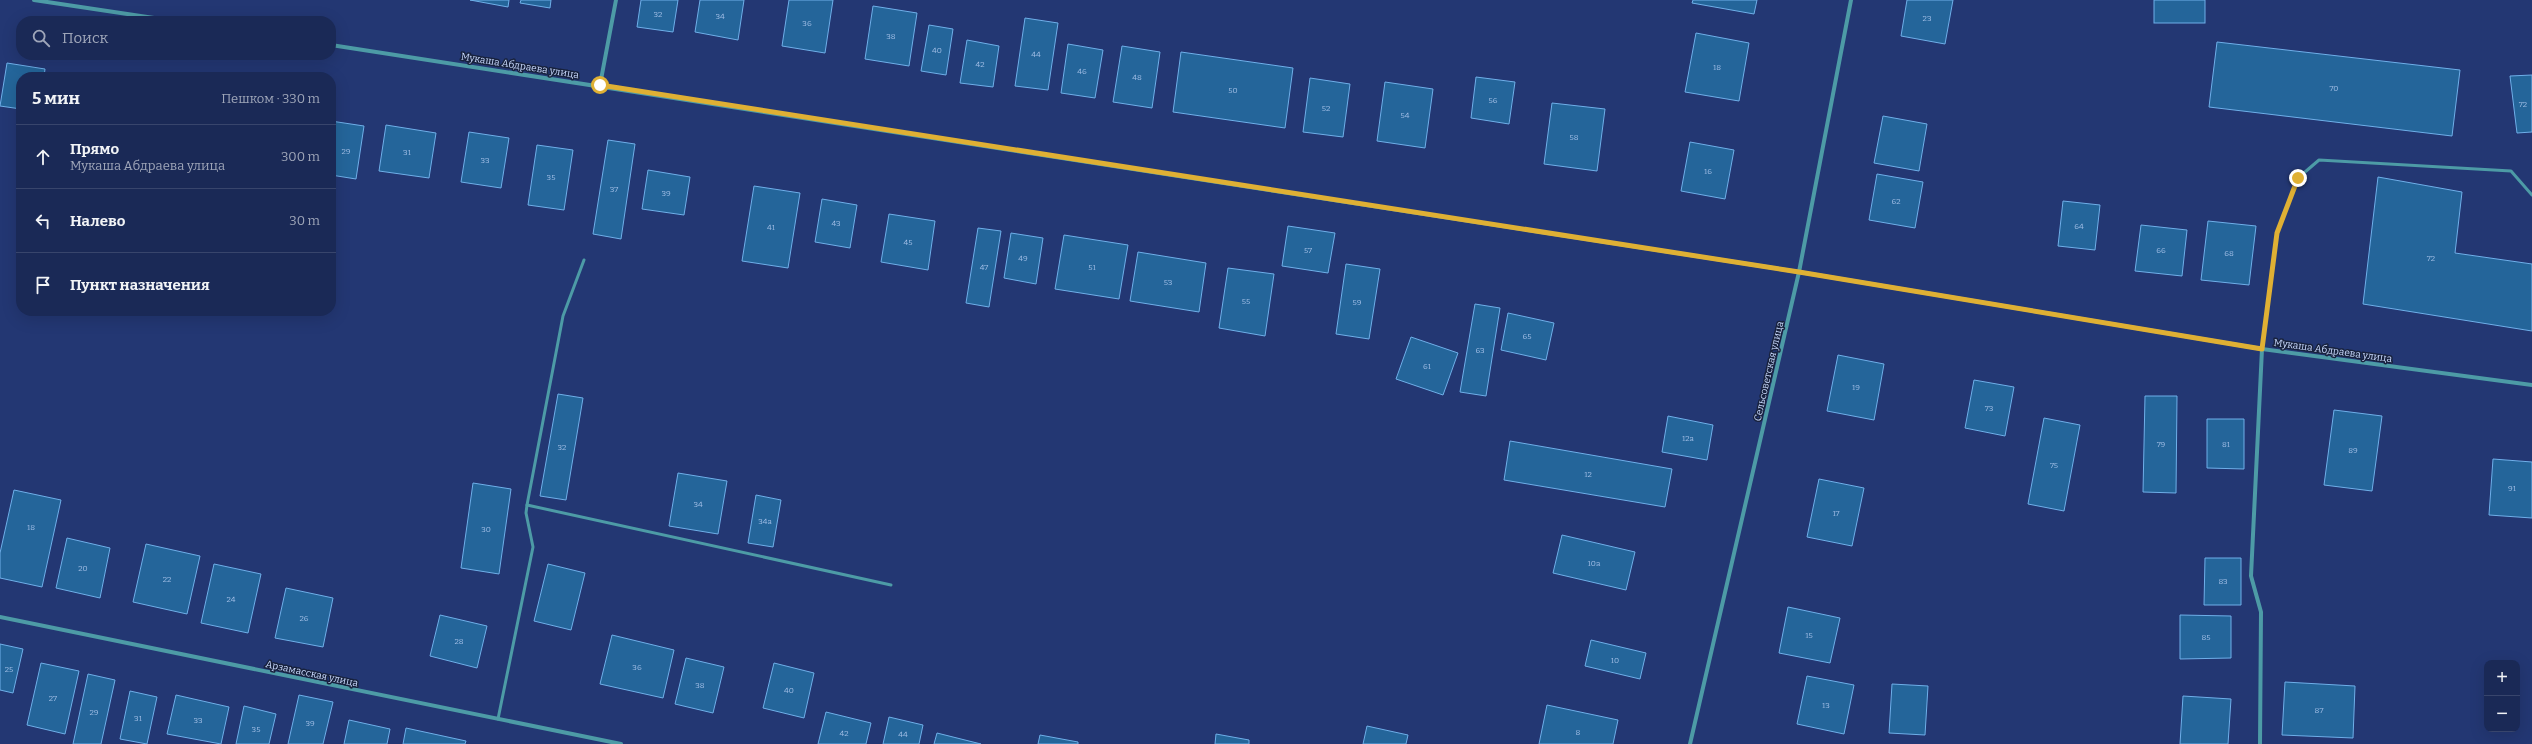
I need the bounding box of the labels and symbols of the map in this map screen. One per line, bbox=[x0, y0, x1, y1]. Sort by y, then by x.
house number: 32 bbox=[654, 10, 662, 19]
house number: 34 bbox=[715, 12, 725, 21]
house number: 23 bbox=[1923, 14, 1932, 23]
house number: 36 bbox=[802, 19, 812, 28]
house number: 38 bbox=[886, 32, 896, 41]
house number: 40 bbox=[932, 46, 942, 55]
street label: Мукаша Абдраева улица bbox=[460, 50, 580, 81]
house number: 44 bbox=[1031, 50, 1041, 59]
house number: 42 bbox=[975, 60, 985, 69]
house number: 18 bbox=[1713, 63, 1721, 72]
house number: 46 bbox=[1077, 67, 1087, 76]
house number: 48 bbox=[1132, 73, 1142, 82]
route start bbox=[591, 76, 609, 94]
house number: 70 bbox=[2330, 84, 2339, 93]
house number: 50 bbox=[1228, 86, 1238, 95]
house number: 56 bbox=[1489, 96, 1498, 105]
house number: 72 bbox=[2519, 100, 2527, 109]
house number: 52 bbox=[1322, 104, 1330, 113]
house number: 54 bbox=[1401, 111, 1410, 120]
house number: 58 bbox=[1569, 133, 1579, 142]
house number: 29 bbox=[341, 147, 351, 156]
house number: 31 bbox=[403, 148, 412, 157]
house number: 33 bbox=[481, 156, 490, 165]
house number: 16 bbox=[1704, 167, 1712, 176]
route end bbox=[2289, 169, 2307, 187]
house number: 35 bbox=[547, 173, 555, 182]
house number: 37 bbox=[610, 185, 618, 194]
house number: 39 bbox=[661, 189, 671, 198]
house number: 62 bbox=[1892, 197, 1900, 206]
house number: 43 bbox=[831, 219, 841, 228]
house number: 64 bbox=[2074, 222, 2084, 231]
house number: 41 bbox=[767, 223, 776, 232]
house number: 45 bbox=[904, 238, 912, 247]
house number: 57 bbox=[1304, 246, 1312, 255]
house number: 66 bbox=[2156, 246, 2166, 255]
house number: 68 bbox=[2224, 249, 2234, 258]
house number: 49 bbox=[1018, 254, 1028, 263]
house number: 72 bbox=[2427, 254, 2435, 263]
house number: 47 bbox=[980, 263, 988, 272]
house number: 51 bbox=[1088, 263, 1096, 272]
house number: 53 bbox=[1164, 278, 1173, 287]
house number: 55 bbox=[1242, 297, 1250, 306]
house number: 59 bbox=[1353, 298, 1362, 307]
street label: Сельсоветская улица bbox=[1752, 320, 1786, 422]
house number: 65 bbox=[1523, 332, 1531, 341]
street label: Мукаша Абдраева улица bbox=[2273, 336, 2393, 365]
house number: 63 bbox=[1475, 346, 1485, 355]
house number: 61 bbox=[1423, 362, 1432, 371]
house number: 19 bbox=[1852, 383, 1860, 392]
house number: 73 bbox=[1985, 404, 1994, 413]
house number: 12a bbox=[1682, 434, 1695, 443]
house number: 79 bbox=[2157, 440, 2166, 449]
house number: 81 bbox=[2222, 440, 2231, 449]
house number: 32 bbox=[558, 443, 566, 452]
house number: 89 bbox=[2348, 446, 2358, 455]
house number: 75 bbox=[2050, 461, 2058, 470]
house number: 12 bbox=[1584, 470, 1592, 479]
house number: 91 bbox=[2508, 484, 2517, 493]
house number: 34 bbox=[693, 500, 703, 509]
house number: 17 bbox=[1832, 509, 1840, 518]
house number: 34a bbox=[758, 517, 772, 526]
house number: 18 bbox=[27, 523, 35, 532]
house number: 30 bbox=[481, 525, 491, 534]
house number: 10a bbox=[1588, 559, 1601, 568]
house number: 20 bbox=[78, 564, 88, 573]
house number: 22 bbox=[163, 575, 171, 584]
house number: 83 bbox=[2218, 577, 2228, 586]
house number: 24 bbox=[226, 595, 236, 604]
house number: 26 bbox=[299, 614, 309, 623]
house number: 15 bbox=[1805, 631, 1813, 640]
house number: 85 bbox=[2201, 633, 2211, 642]
house number: 28 bbox=[454, 637, 464, 646]
house number: 10 bbox=[1611, 656, 1619, 665]
street label: Арзамасская улица bbox=[264, 658, 360, 690]
house number: 36 bbox=[632, 663, 642, 672]
house number: 25 bbox=[5, 665, 13, 674]
house number: 38 bbox=[695, 681, 705, 690]
house number: 40 bbox=[784, 686, 794, 695]
house number: 27 bbox=[49, 694, 57, 703]
house number: 13 bbox=[1822, 701, 1830, 710]
house number: 87 bbox=[2315, 706, 2323, 715]
house number: 29 bbox=[89, 708, 99, 717]
house number: 31 bbox=[134, 714, 143, 723]
house number: 33 bbox=[194, 716, 203, 725]
house number: 39 bbox=[305, 719, 315, 728]
house number: 35 bbox=[252, 725, 260, 734]
house number: 8 bbox=[1576, 728, 1581, 737]
house number: 42 bbox=[839, 729, 849, 738]
house number: 44 bbox=[898, 730, 908, 739]

